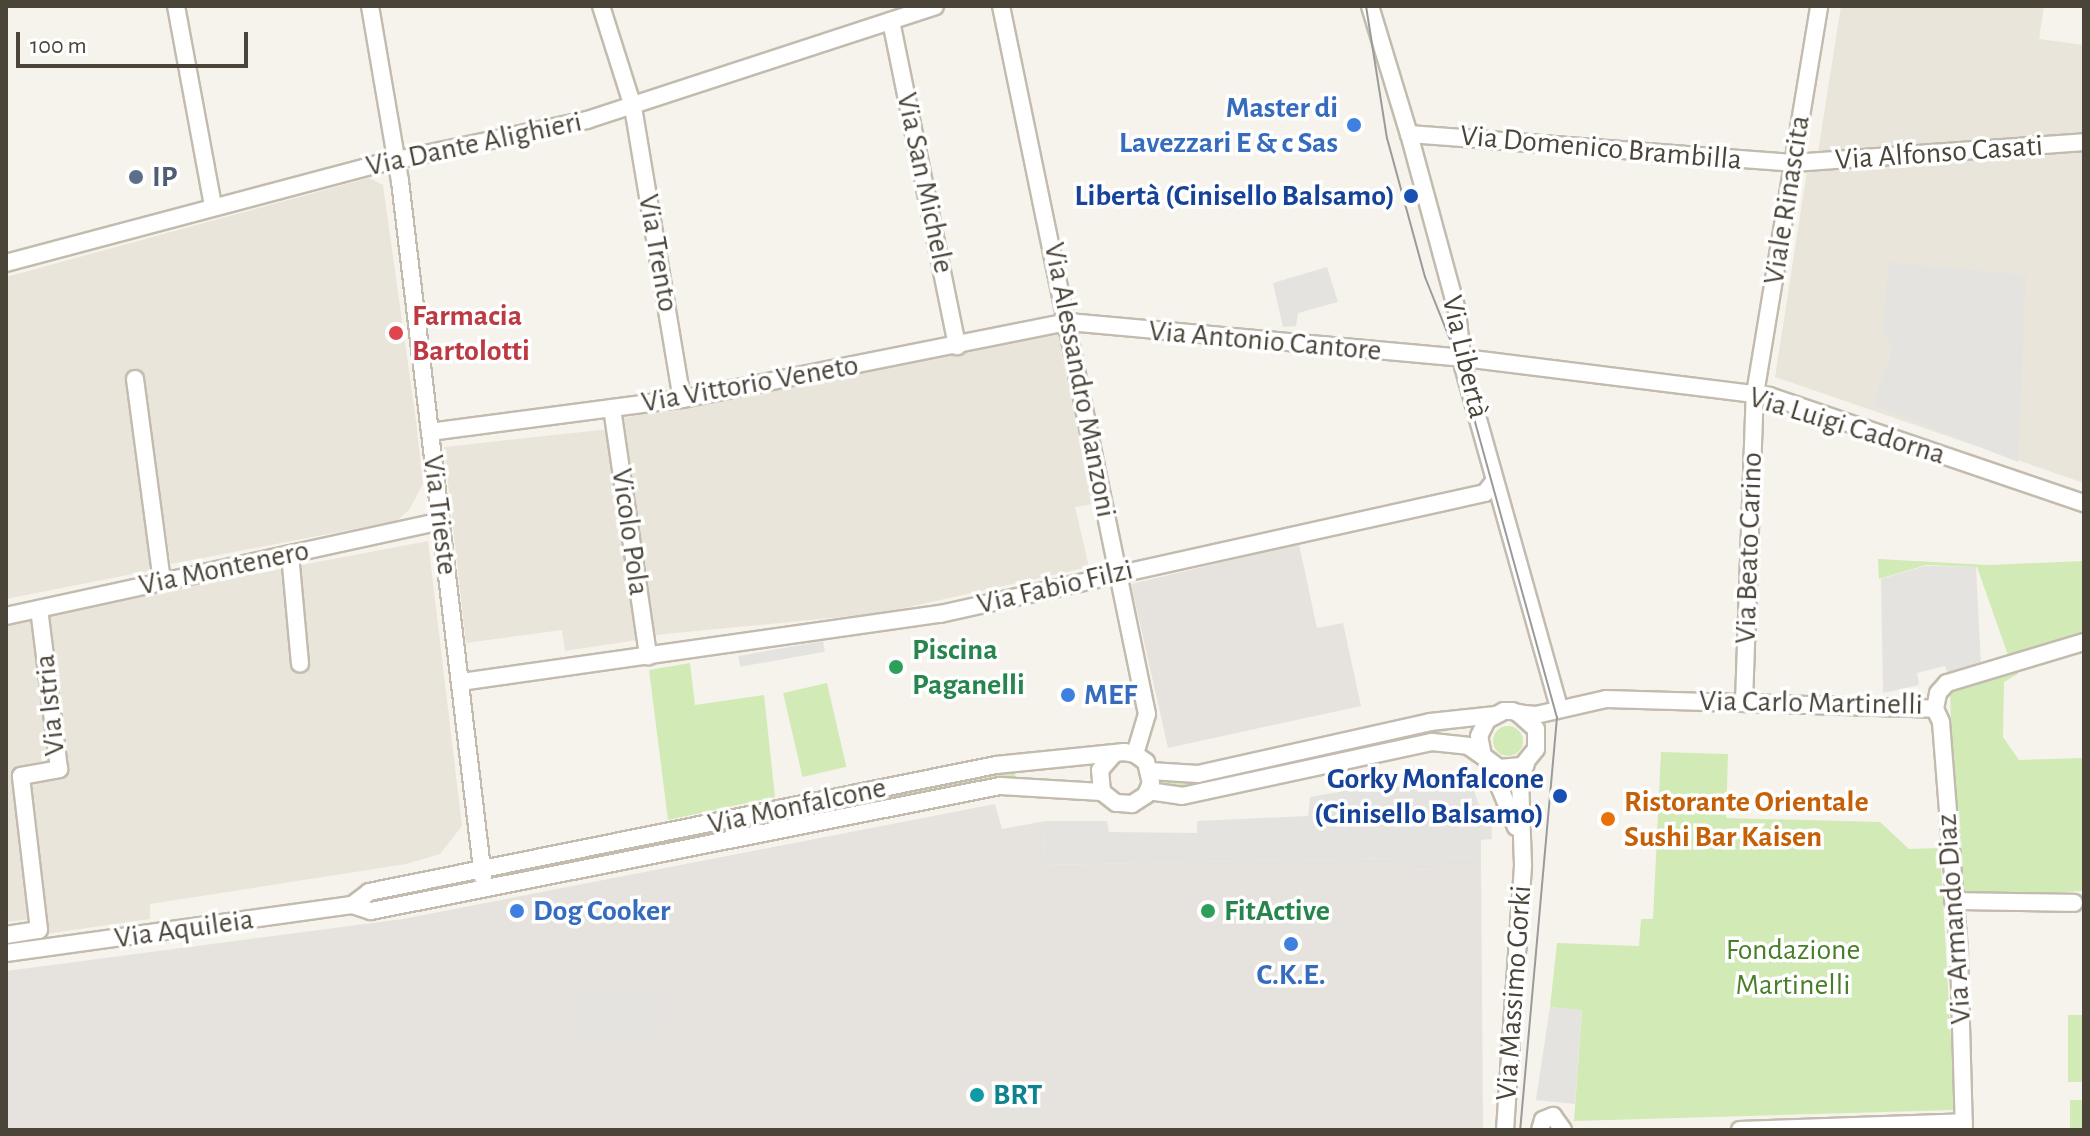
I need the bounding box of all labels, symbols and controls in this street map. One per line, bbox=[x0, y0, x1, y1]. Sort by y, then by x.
scale bar bbox=[20, 16, 252, 66]
text: 100 m bbox=[30, 34, 87, 58]
street label: Via San Michele bbox=[888, 89, 962, 277]
place label: Master di Lavezzari E & c Sas bbox=[1119, 90, 1338, 160]
street label: Via Dante Alighieri bbox=[363, 104, 585, 184]
street label: Viale Rinascita bbox=[1756, 113, 1818, 287]
marker: Master di Lavezzari E & c Sas bbox=[1345, 116, 1363, 134]
street label: Via Domenico Brambilla bbox=[1459, 118, 1743, 178]
street label: Via Alfonso Casati bbox=[1834, 128, 2044, 178]
place label: IP bbox=[152, 159, 177, 195]
marker: IP bbox=[127, 168, 145, 186]
place label: Libertà (Cinisello Balsamo) bbox=[1075, 178, 1395, 214]
marker: Libertà (Cinisello Balsamo) bbox=[1402, 187, 1420, 205]
street label: Via Trento bbox=[630, 191, 686, 315]
street label: Via Alessandro Manzoni bbox=[1036, 240, 1124, 520]
street label: Via Libertà bbox=[1433, 292, 1497, 422]
place label: Farmacia Bartolotti bbox=[412, 298, 530, 368]
street label: Via Antonio Cantore bbox=[1147, 313, 1383, 369]
marker: Farmacia Bartolotti bbox=[387, 324, 405, 342]
street label: Via Vittorio Veneto bbox=[639, 347, 861, 421]
street label: Via Luigi Cadorna bbox=[1745, 379, 1949, 473]
street label: Via Beato Carino bbox=[1728, 452, 1770, 644]
street label: Via Trieste bbox=[415, 453, 465, 577]
street label: Vicolo Pola bbox=[603, 466, 657, 598]
street label: Via Montenero bbox=[136, 532, 312, 604]
street label: Via Fabio Filzi bbox=[974, 552, 1136, 622]
place label: Piscina Paganelli bbox=[912, 632, 1025, 702]
street label: Via Istria bbox=[27, 652, 73, 758]
marker: Piscina Paganelli bbox=[887, 658, 905, 676]
place label: MEF bbox=[1084, 677, 1137, 713]
street label: Via Carlo Martinelli bbox=[1699, 683, 1923, 723]
marker: MEF bbox=[1059, 686, 1077, 704]
place label: Gorky Monfalcone (Cinisello Balsamo) bbox=[1314, 761, 1544, 832]
street label: Via Monfalcone bbox=[705, 770, 889, 842]
place label: Ristorante Orientale Sushi Bar Kaisen bbox=[1624, 784, 1869, 854]
marker: Gorky Monfalcone (Cinisello Balsamo) bbox=[1551, 787, 1569, 805]
marker: Ristorante Orientale Sushi Bar Kaisen bbox=[1599, 810, 1617, 828]
street label: Via Armando Diaz bbox=[1929, 813, 1979, 1025]
street label: Via Massimo Gorki bbox=[1489, 884, 1539, 1102]
place label: Dog Cooker bbox=[533, 893, 671, 929]
place label: FitActive bbox=[1224, 893, 1330, 929]
street label: Via Aquileia bbox=[112, 901, 256, 957]
marker: Dog Cooker bbox=[508, 902, 526, 920]
marker: FitActive bbox=[1199, 902, 1217, 920]
park label: Fondazione Martinelli bbox=[1726, 932, 1860, 1002]
marker: C.K.E. bbox=[1282, 935, 1300, 953]
place label: C.K.E. bbox=[1256, 957, 1326, 993]
place label: BRT bbox=[993, 1077, 1042, 1113]
marker: BRT bbox=[968, 1086, 986, 1104]

